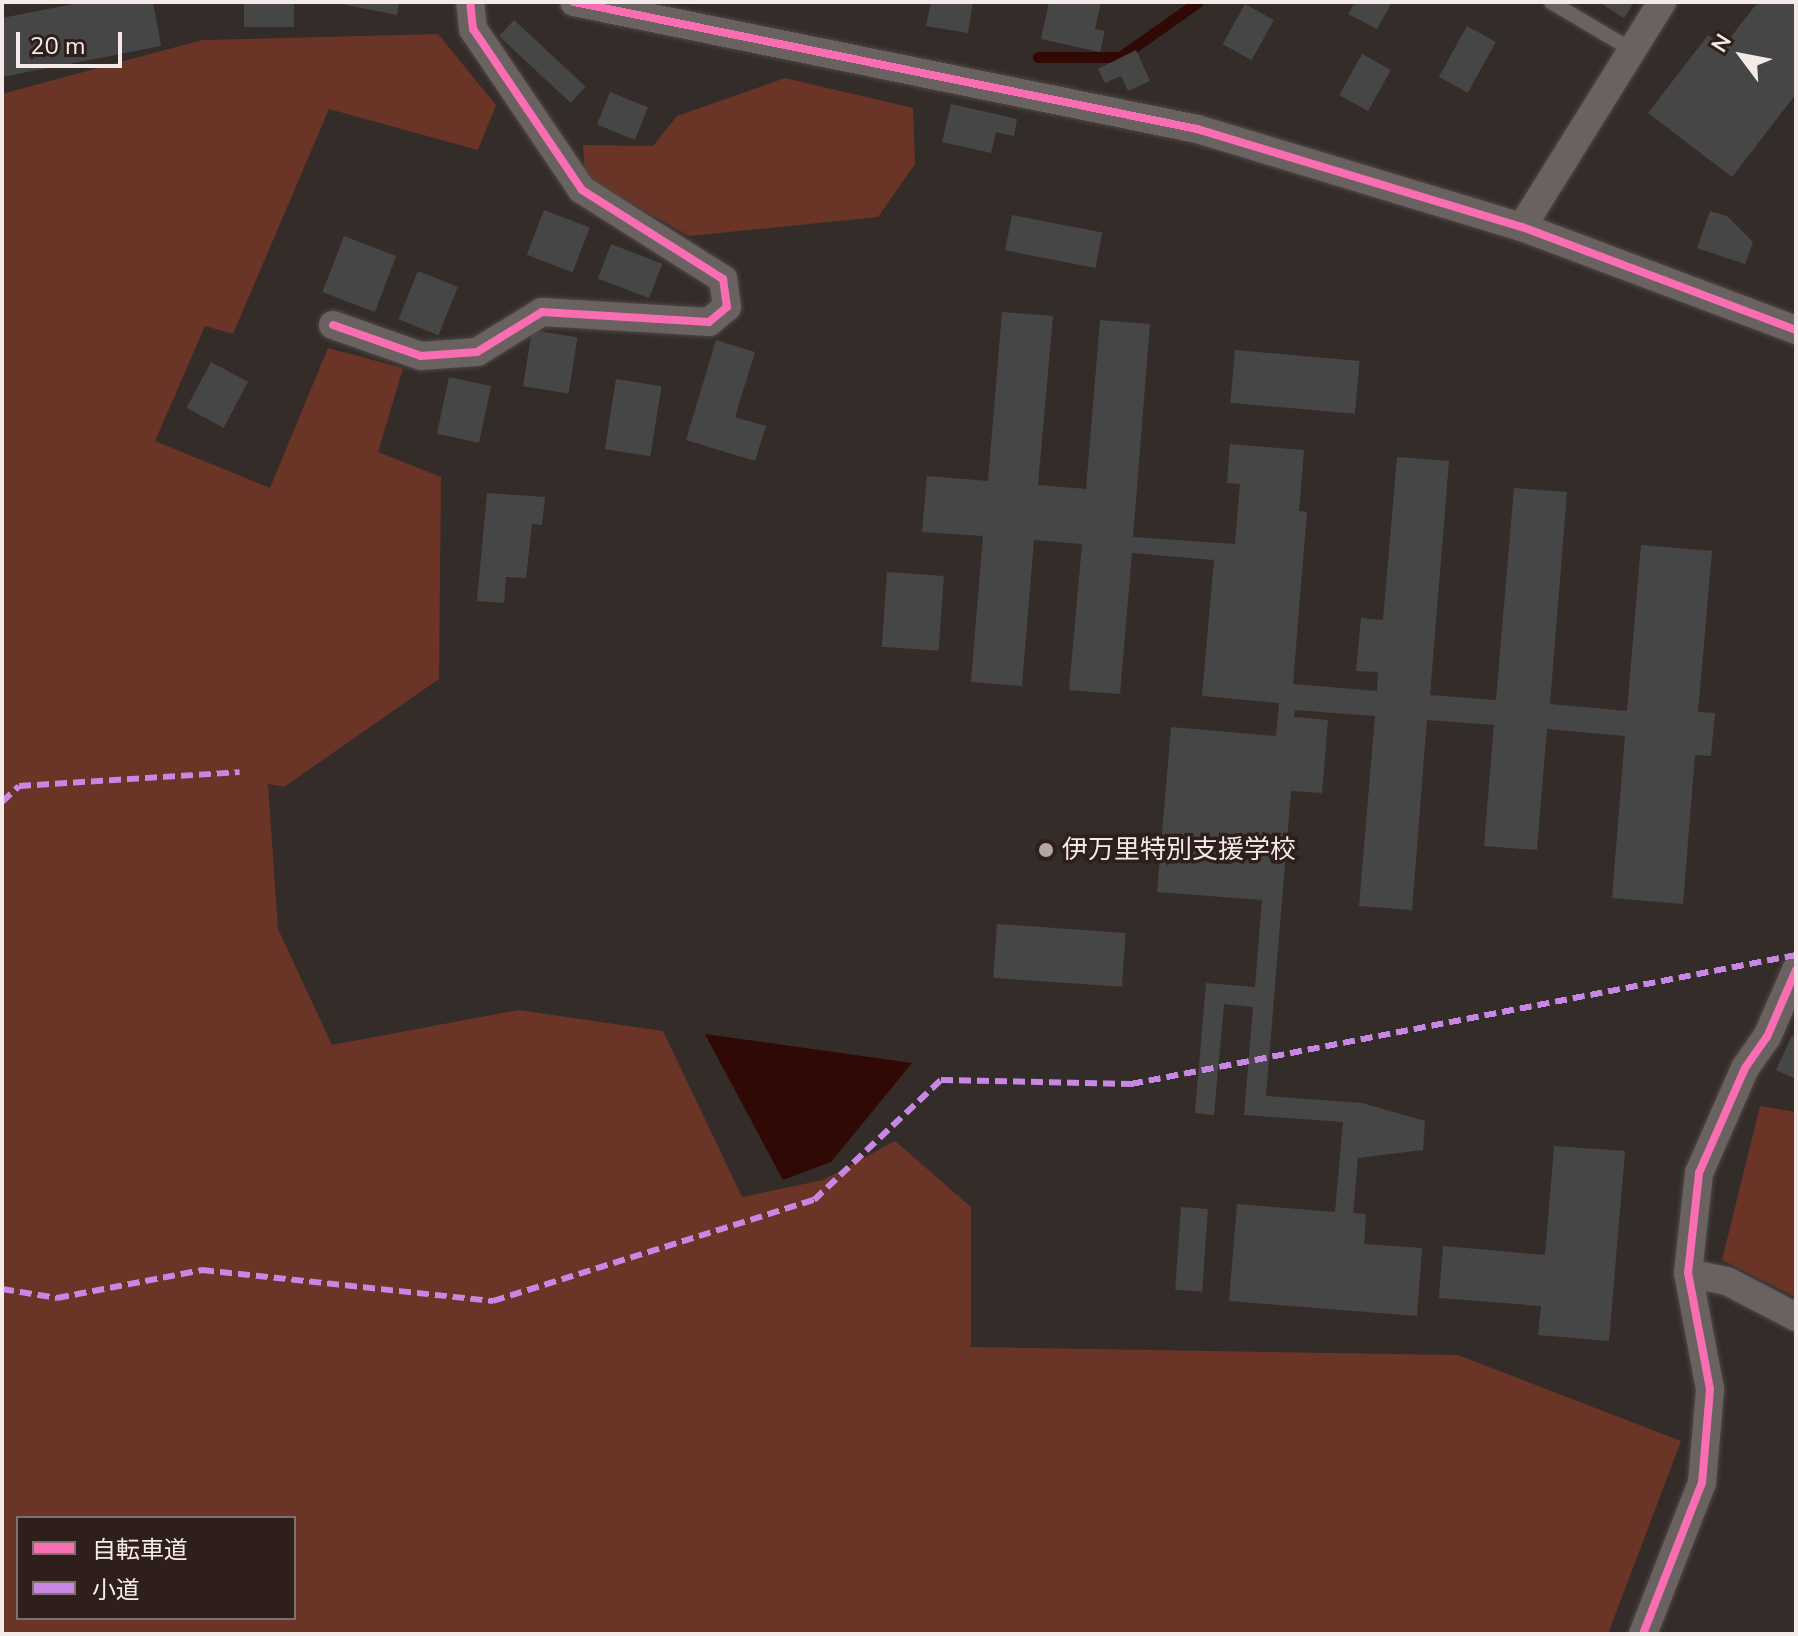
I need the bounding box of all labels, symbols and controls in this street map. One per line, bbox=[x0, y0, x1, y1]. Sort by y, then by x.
scale bar bbox=[20, 16, 126, 66]
north arrow bbox=[1702, 16, 1782, 96]
text: N bbox=[1705, 28, 1739, 58]
text: 20 m bbox=[30, 30, 86, 62]
place label: 伊万里特別支援学校 bbox=[1062, 834, 1296, 866]
marker: 伊万里特別支援学校 bbox=[1037, 841, 1055, 859]
legend bbox=[16, 1516, 296, 1620]
text: 自転車道 bbox=[92, 1534, 188, 1566]
text: 小道 bbox=[92, 1574, 140, 1606]

